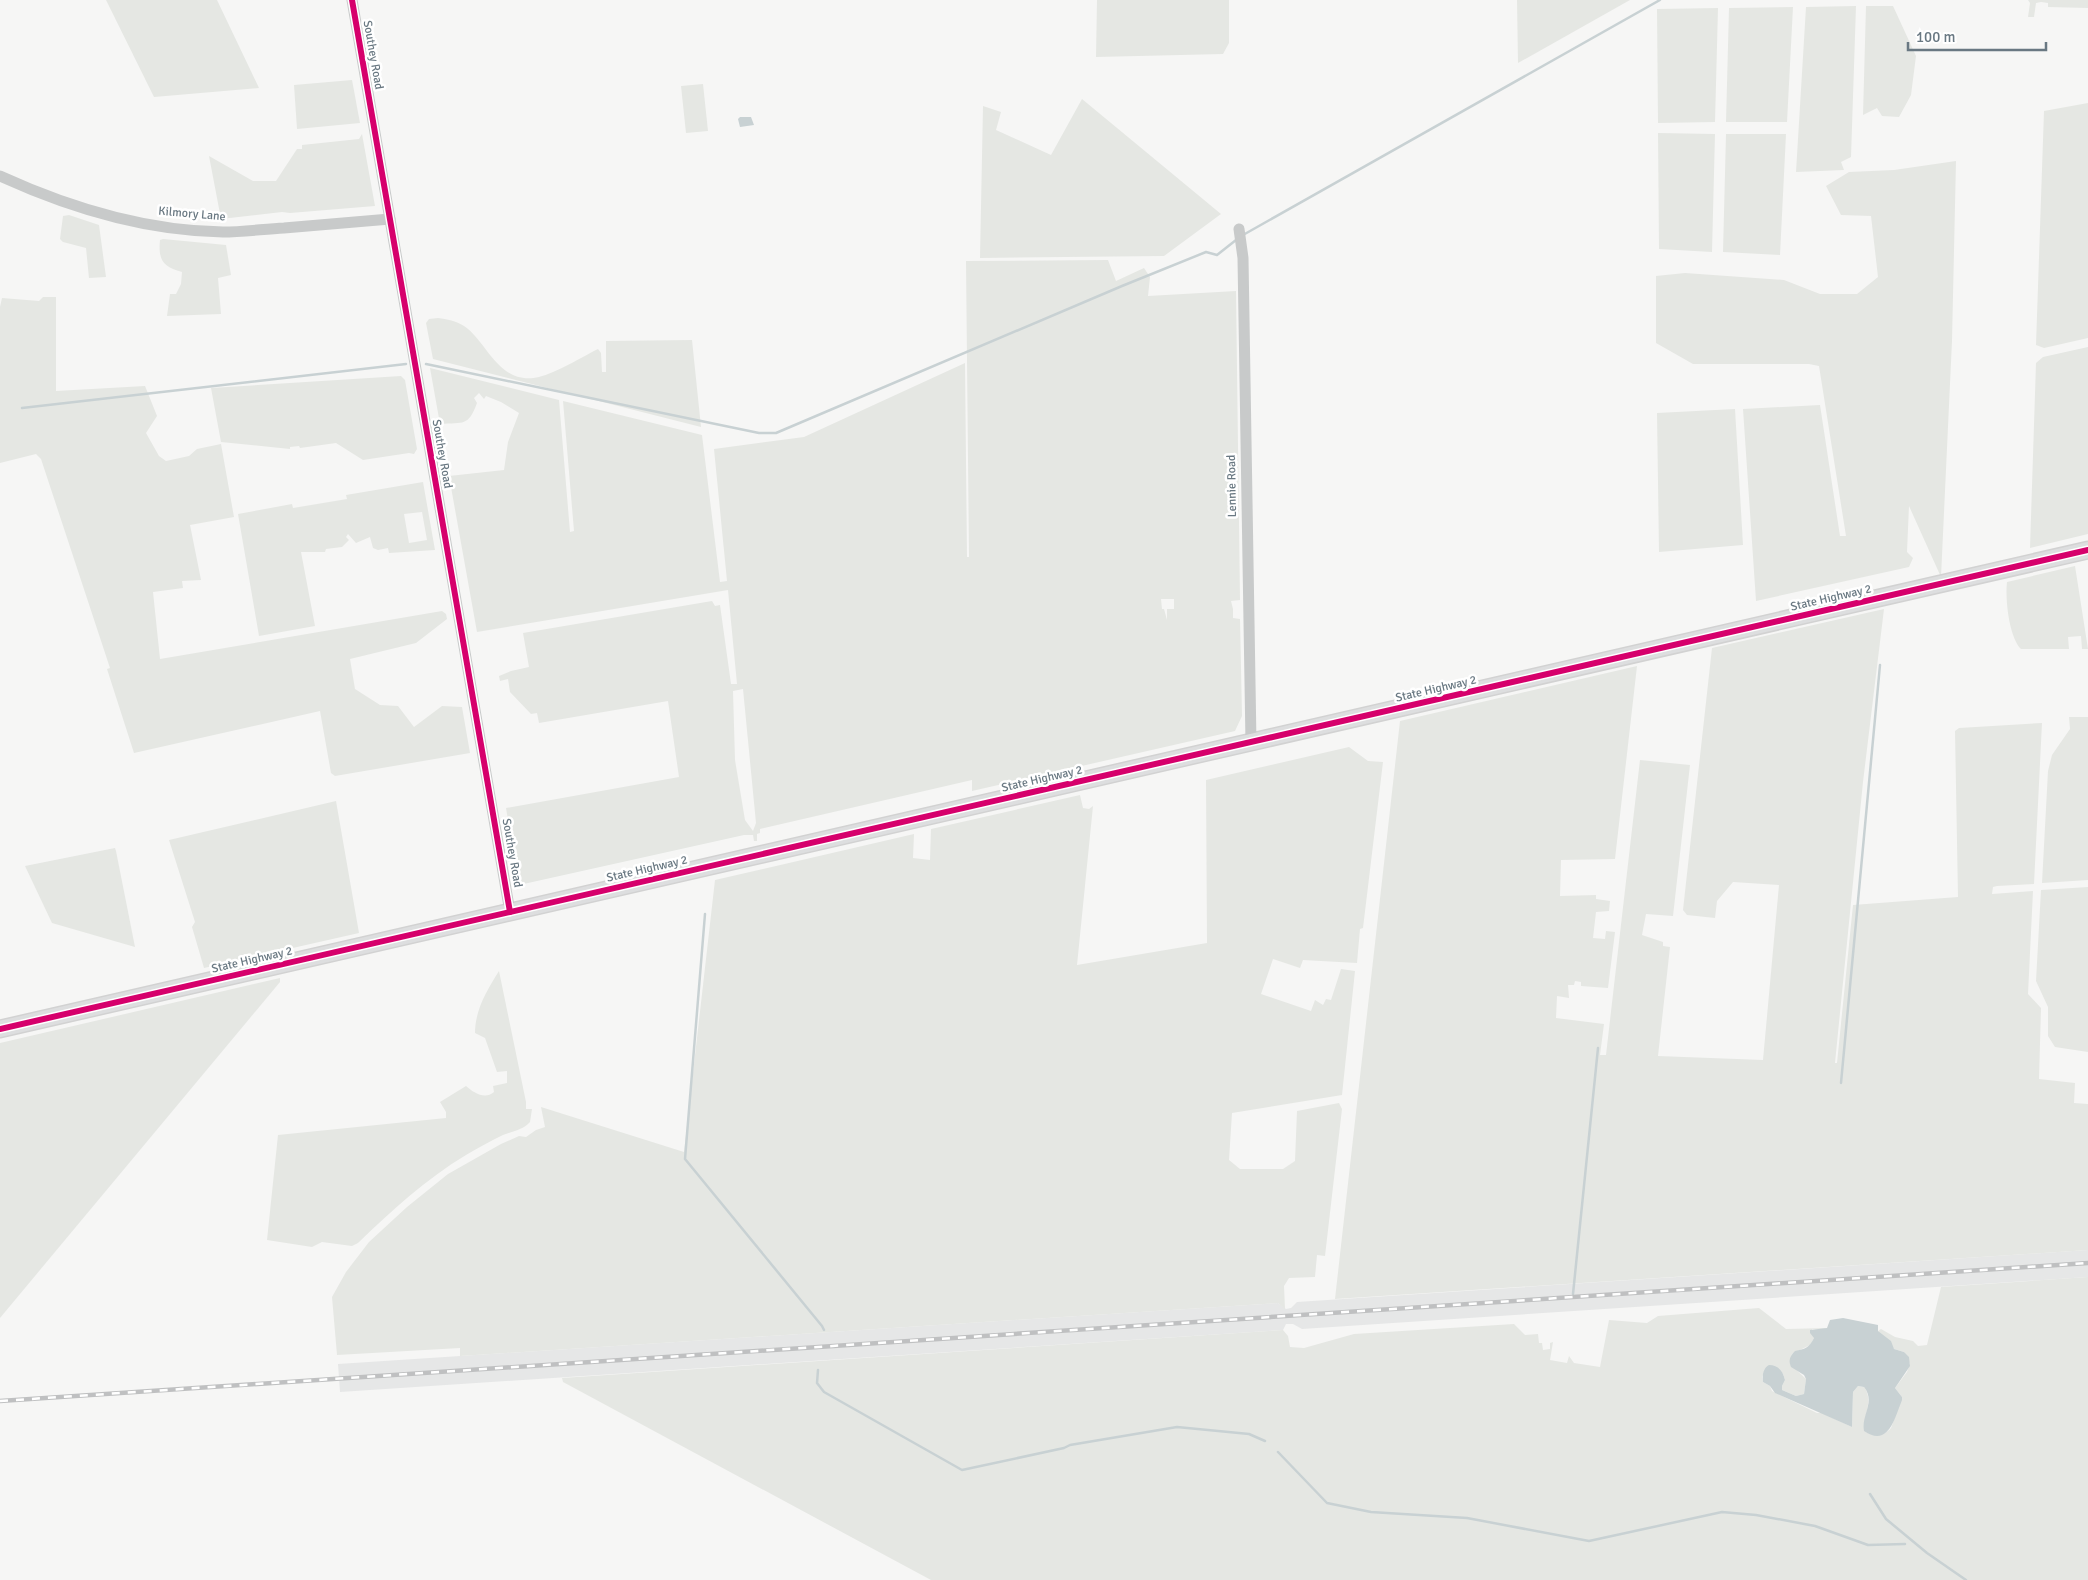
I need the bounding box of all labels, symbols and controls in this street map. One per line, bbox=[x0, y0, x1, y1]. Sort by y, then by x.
street label: Southey Road bbox=[360, 19, 386, 91]
scale bar bbox=[1908, 20, 2046, 52]
text: 100 m bbox=[1916, 28, 1956, 46]
street label: Kilmory Lane bbox=[158, 204, 226, 224]
street label: Southey Road bbox=[429, 418, 455, 490]
street label: Lennie Road bbox=[1224, 455, 1240, 517]
street label: State Highway 2 bbox=[1789, 581, 1873, 615]
street label: State Highway 2 bbox=[1394, 672, 1478, 706]
street label: State Highway 2 bbox=[1000, 762, 1084, 796]
street label: Southey Road bbox=[499, 817, 525, 889]
street label: State Highway 2 bbox=[605, 852, 689, 886]
street label: State Highway 2 bbox=[210, 943, 294, 977]

